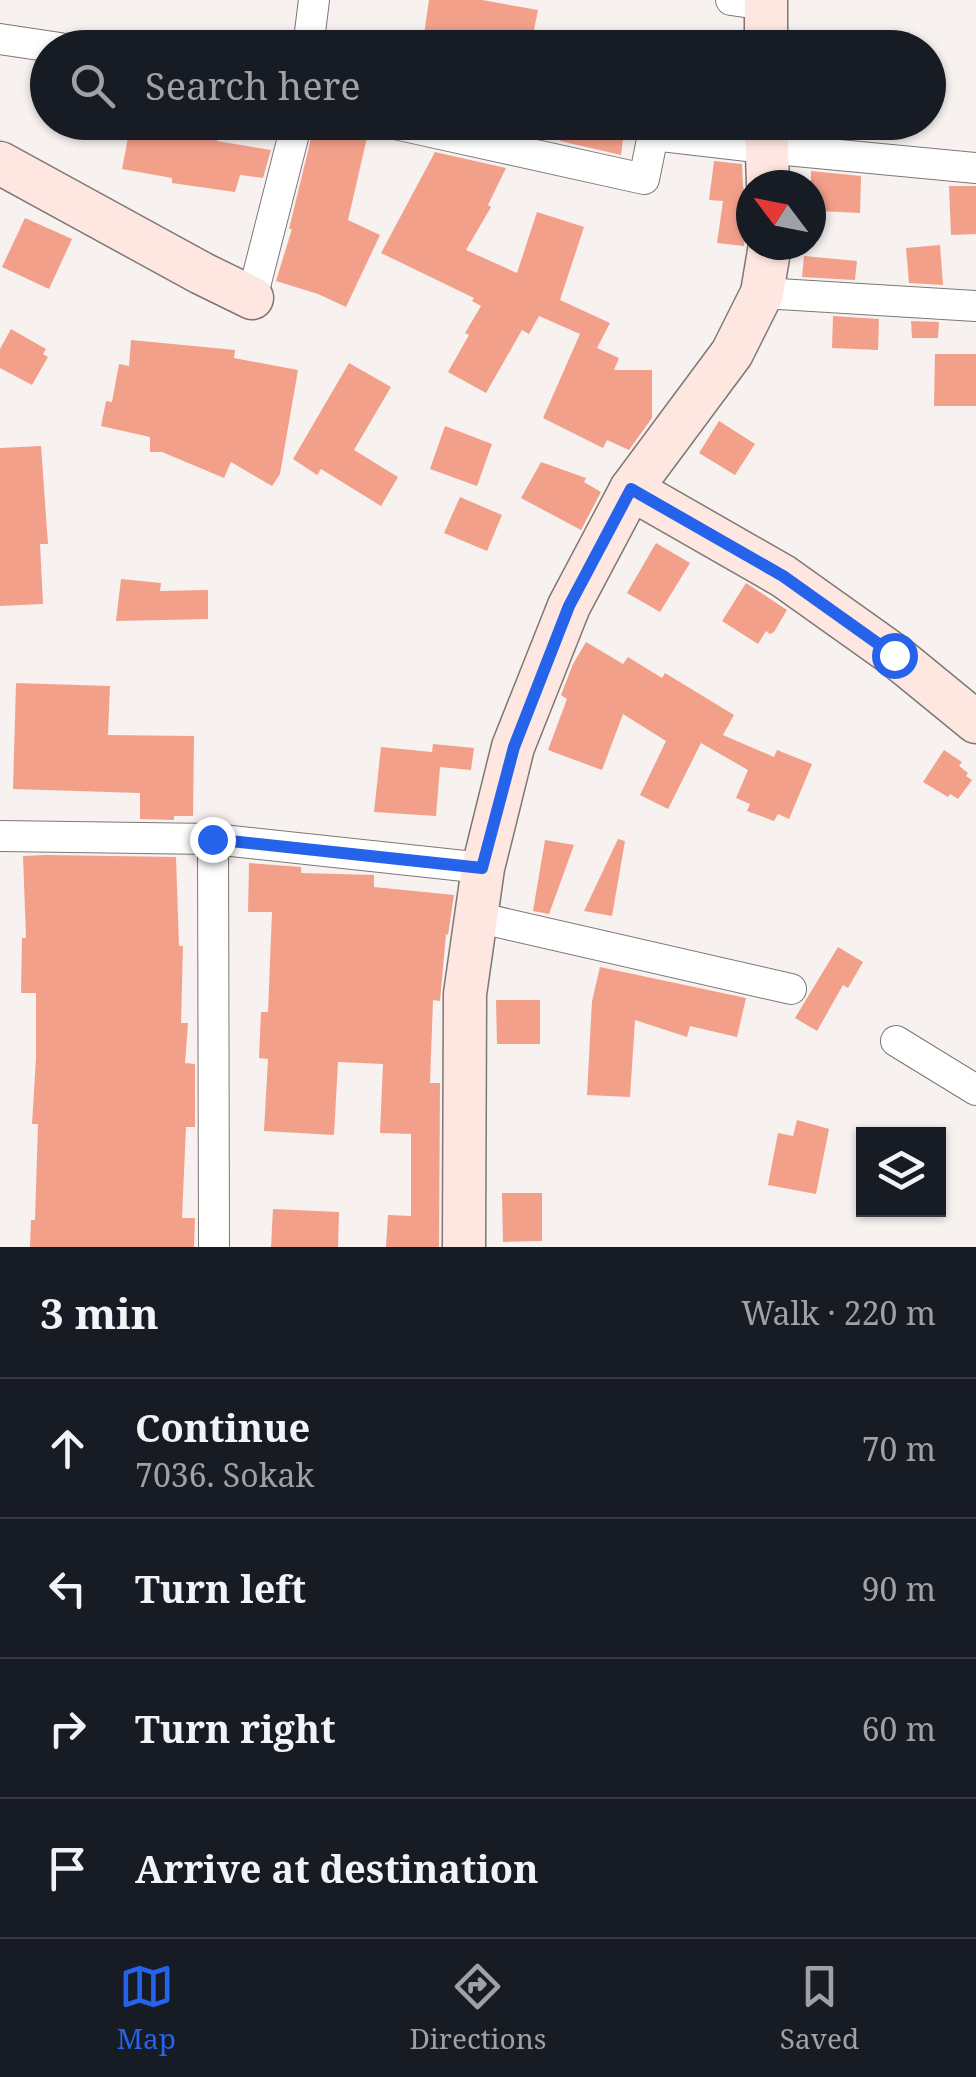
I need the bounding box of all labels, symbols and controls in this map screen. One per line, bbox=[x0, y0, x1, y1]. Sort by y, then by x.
search box bbox=[30, 30, 946, 140]
icon: search bbox=[65, 58, 120, 113]
text: Search here bbox=[145, 59, 361, 111]
north arrow bbox=[736, 170, 826, 260]
route start bbox=[872, 633, 918, 679]
route end bbox=[190, 817, 236, 863]
map controls bbox=[856, 1127, 946, 1217]
button: layers bbox=[856, 1127, 946, 1217]
text: 3 min bbox=[40, 1284, 159, 1341]
text: Walk · 220 m bbox=[741, 1291, 936, 1334]
text: Continue bbox=[135, 1401, 310, 1453]
icon: ahead bbox=[40, 1421, 95, 1476]
text: 70 m bbox=[862, 1427, 936, 1470]
text: 7036. Sokak bbox=[135, 1453, 314, 1496]
icon: left bbox=[40, 1561, 95, 1616]
text: Turn left bbox=[135, 1562, 306, 1614]
text: 90 m bbox=[862, 1567, 936, 1610]
icon: right bbox=[40, 1701, 95, 1756]
text: Turn right bbox=[135, 1702, 336, 1754]
text: 60 m bbox=[862, 1707, 936, 1750]
icon: arrive bbox=[40, 1841, 95, 1896]
text: Arrive at destination bbox=[135, 1842, 539, 1894]
tab: Map bbox=[117, 1959, 176, 2057]
tab: Directions bbox=[409, 1959, 546, 2057]
tab: Saved bbox=[780, 1959, 859, 2057]

